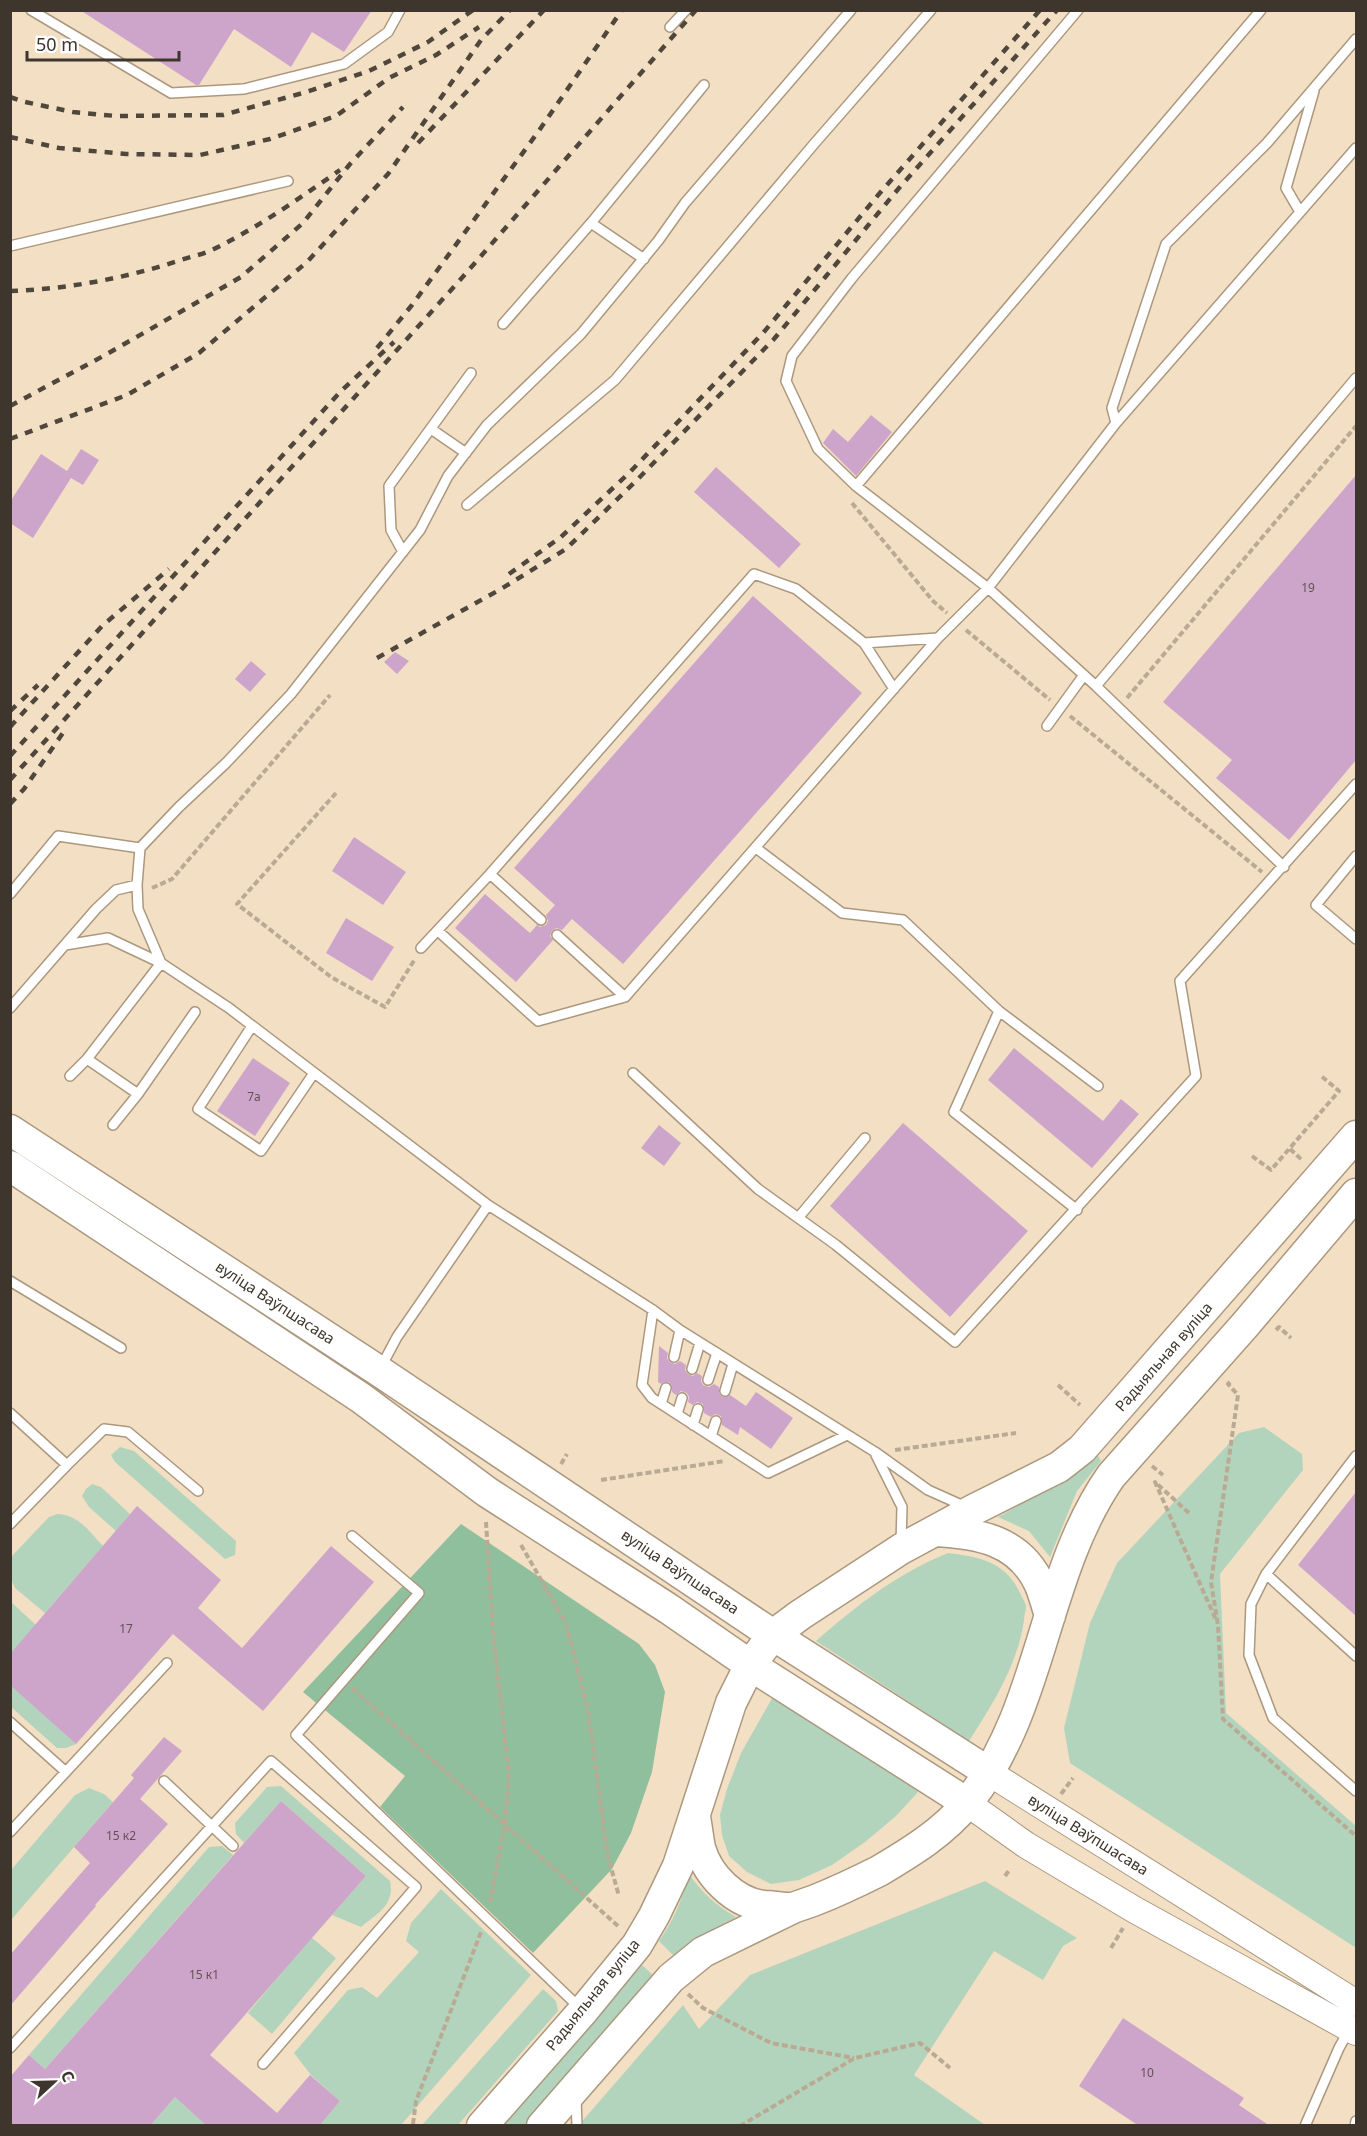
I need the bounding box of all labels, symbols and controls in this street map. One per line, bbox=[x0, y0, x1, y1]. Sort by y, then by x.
scale bar bbox=[27, 24, 178, 62]
text: 50 m bbox=[36, 32, 78, 56]
house number: 19 bbox=[1301, 579, 1315, 596]
house number: 7а bbox=[247, 1088, 261, 1105]
street label: вуліца Ваўпшасава bbox=[212, 1256, 339, 1348]
street label: Радыяльная вуліца bbox=[1110, 1297, 1216, 1415]
street label: вуліца Ваўпшасава bbox=[618, 1524, 743, 1618]
house number: 17 bbox=[119, 1620, 133, 1637]
street label: вуліца Ваўпшасава bbox=[1025, 1789, 1152, 1879]
house number: 15 к2 bbox=[106, 1827, 136, 1844]
street label: Радыяльная вуліца bbox=[541, 1934, 644, 2055]
house number: 15 к1 bbox=[189, 1966, 219, 1983]
north arrow bbox=[24, 2052, 84, 2112]
house number: 10 bbox=[1140, 2064, 1154, 2081]
text: С bbox=[56, 2067, 80, 2085]

